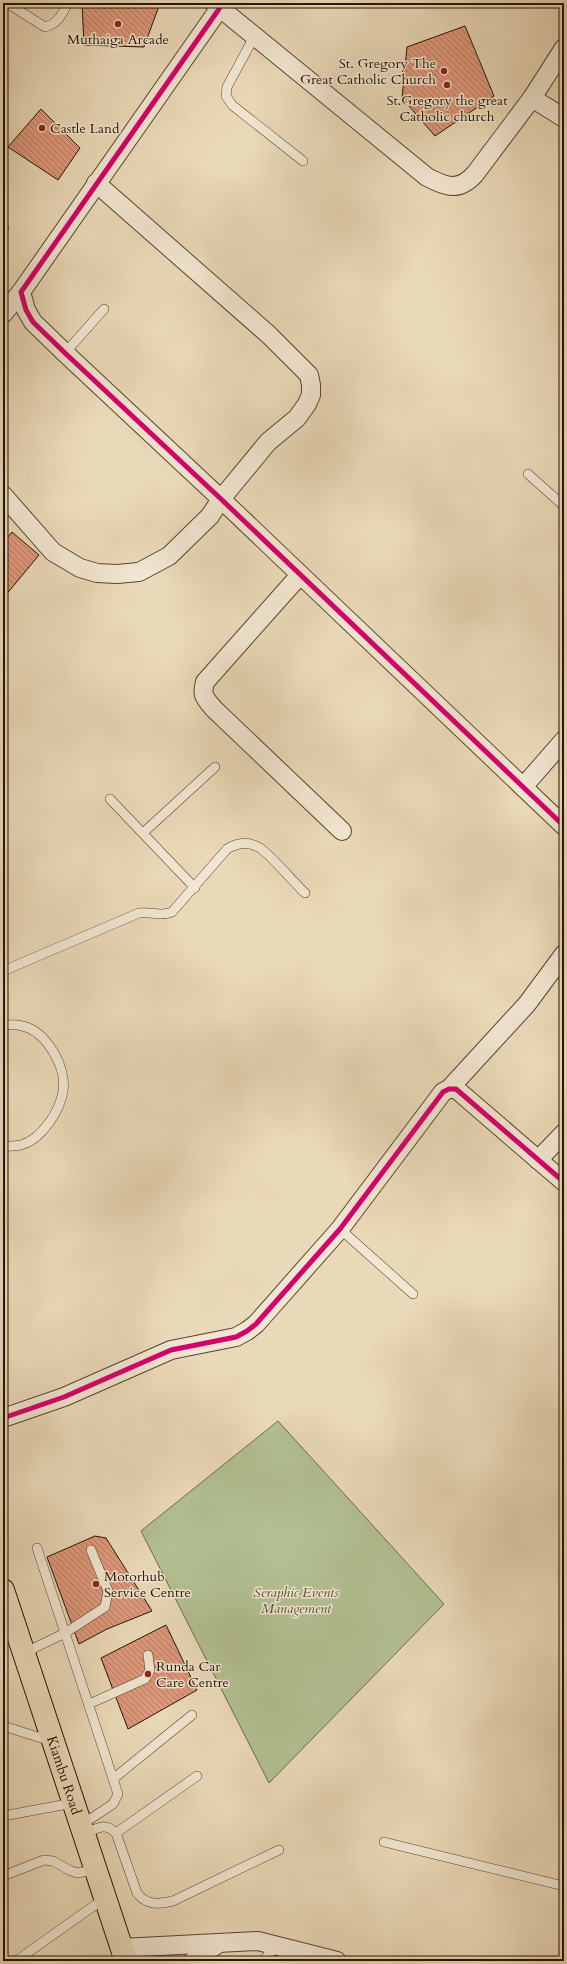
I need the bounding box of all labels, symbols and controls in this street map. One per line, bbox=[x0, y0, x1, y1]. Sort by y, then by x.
marker: Muthaiga Arcade bbox=[113, 19, 123, 29]
place label: Muthaiga Arcade bbox=[67, 30, 169, 49]
place label: St. Gregory The Great Catholic Church bbox=[300, 54, 436, 89]
marker: St. Gregory The Great Catholic Church bbox=[439, 66, 449, 76]
marker: St.Gregory the great Catholic church bbox=[442, 80, 452, 90]
place label: St.Gregory the great Catholic church bbox=[386, 91, 508, 126]
place label: Castle Land bbox=[50, 119, 120, 138]
marker: Castle Land bbox=[37, 123, 47, 133]
place label: Motorhub Service Centre bbox=[104, 1567, 191, 1602]
marker: Motorhub Service Centre bbox=[91, 1579, 101, 1589]
park label: Seraphic Events Management bbox=[253, 1583, 339, 1618]
place label: Runda Car Care Centre bbox=[156, 1657, 229, 1692]
marker: Runda Car Care Centre bbox=[143, 1669, 153, 1679]
street label: Kiambu Road bbox=[42, 1733, 86, 1818]

